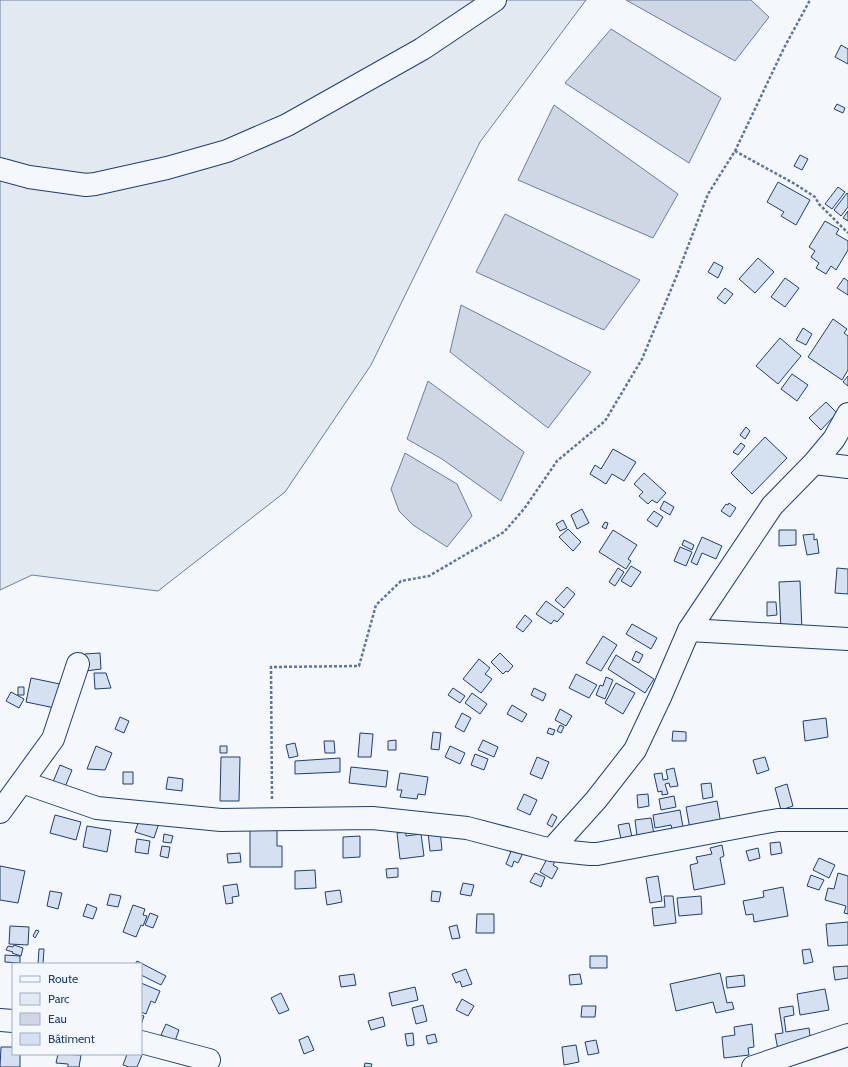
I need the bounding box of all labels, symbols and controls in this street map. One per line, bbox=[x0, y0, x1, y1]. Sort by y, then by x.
legend bbox=[12, 963, 142, 1055]
text: Route bbox=[48, 971, 78, 986]
text: Parc bbox=[48, 991, 70, 1006]
text: Eau bbox=[48, 1011, 67, 1026]
text: Bâtiment bbox=[48, 1031, 95, 1046]

